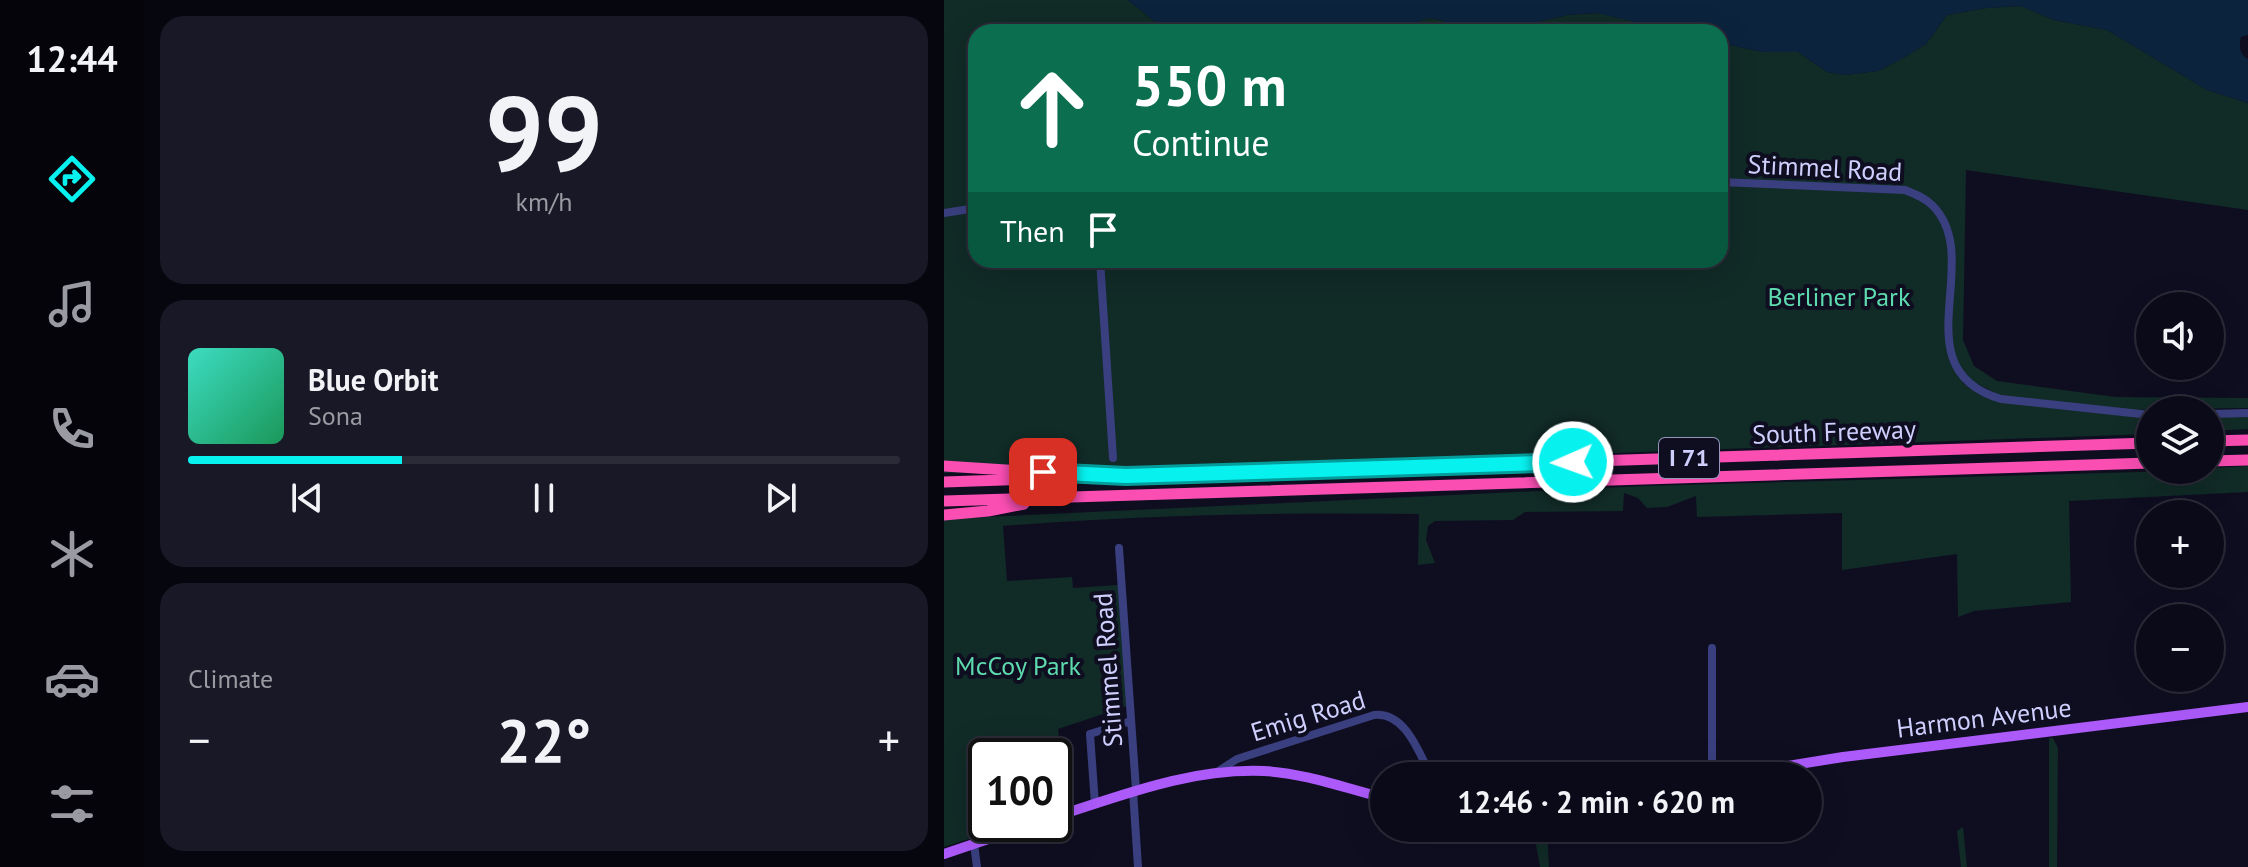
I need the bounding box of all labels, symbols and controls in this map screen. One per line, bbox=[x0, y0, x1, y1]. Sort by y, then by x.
text: 12:44 bbox=[26, 35, 118, 82]
text: 550 m bbox=[1132, 49, 1287, 121]
icon: ahead bbox=[1000, 56, 1104, 160]
text: 99 bbox=[485, 65, 603, 200]
text: Continue bbox=[1132, 119, 1270, 166]
street label: Stimmel Road bbox=[1747, 147, 1903, 188]
icon: directions bbox=[44, 151, 100, 207]
text: km/h bbox=[516, 185, 573, 218]
icon: arrive bbox=[1081, 208, 1125, 252]
text: Then bbox=[1000, 211, 1065, 250]
icon: music bbox=[44, 276, 100, 332]
park label: Berliner Park bbox=[1768, 280, 1911, 313]
map controls bbox=[2136, 292, 2224, 692]
button: sound bbox=[2136, 292, 2224, 380]
text: Blue Orbit bbox=[308, 360, 438, 399]
button: layers bbox=[2136, 396, 2224, 484]
text: Sona bbox=[308, 399, 363, 432]
icon: phone bbox=[44, 401, 100, 457]
street label: South Freeway bbox=[1751, 412, 1917, 451]
position arrow bbox=[1531, 420, 1615, 504]
pin bbox=[1009, 438, 1077, 506]
road number: I 71 bbox=[1659, 438, 1719, 478]
icon: arrive bbox=[1021, 450, 1065, 494]
icon: previous bbox=[285, 476, 329, 520]
icon: pause bbox=[522, 476, 566, 520]
icon: next bbox=[759, 476, 803, 520]
button: + bbox=[2136, 500, 2224, 588]
icon: climate bbox=[44, 526, 100, 582]
street label: Stimmel Road bbox=[1086, 592, 1129, 748]
button: − bbox=[2136, 604, 2224, 692]
park label: McCoy Park bbox=[955, 649, 1081, 682]
icon: car bbox=[44, 651, 100, 707]
text: Climate bbox=[188, 662, 273, 695]
street label: Emig Road bbox=[1247, 682, 1369, 749]
street label: Harmon Avenue bbox=[1895, 690, 2073, 745]
text: 22° bbox=[497, 701, 591, 779]
text: − bbox=[188, 711, 210, 768]
text: + bbox=[878, 711, 900, 768]
speed limit sign: 100 bbox=[968, 738, 1072, 842]
icon: filters bbox=[44, 776, 100, 832]
text: 12:46 · 2 min · 620 m bbox=[1457, 782, 1735, 821]

